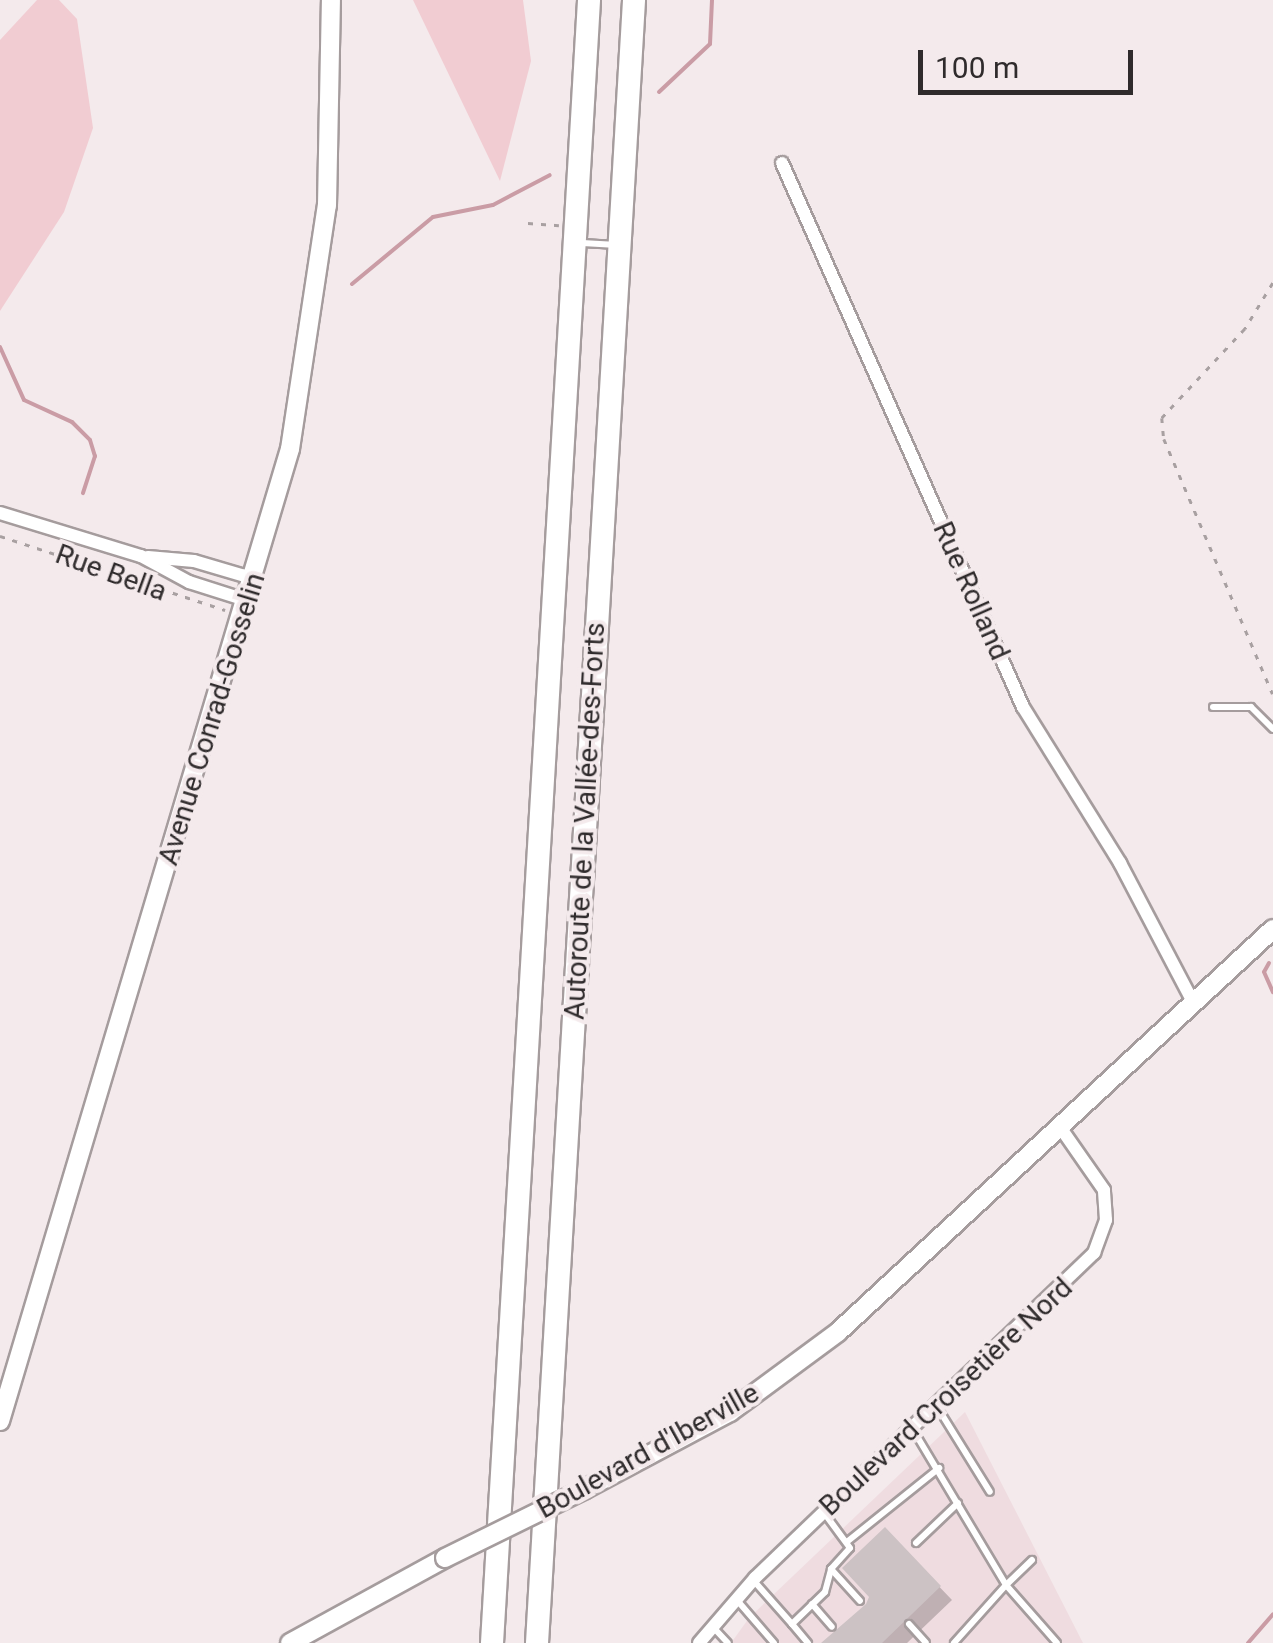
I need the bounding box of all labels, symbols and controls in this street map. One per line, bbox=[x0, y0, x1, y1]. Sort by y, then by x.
scale bar bbox=[923, 30, 1138, 92]
text: 100 m bbox=[935, 50, 1019, 85]
street label: Rue Rolland bbox=[926, 517, 1016, 665]
street label: Rue Bella bbox=[51, 537, 171, 609]
street label: Avenue Conrad-Gosselin bbox=[152, 569, 272, 869]
street label: Autoroute de la Vallée-des-Forts bbox=[558, 621, 612, 1021]
street label: Boulevard Croisetière Nord bbox=[813, 1271, 1079, 1523]
street label: Boulevard d'Iberville bbox=[531, 1376, 765, 1526]

